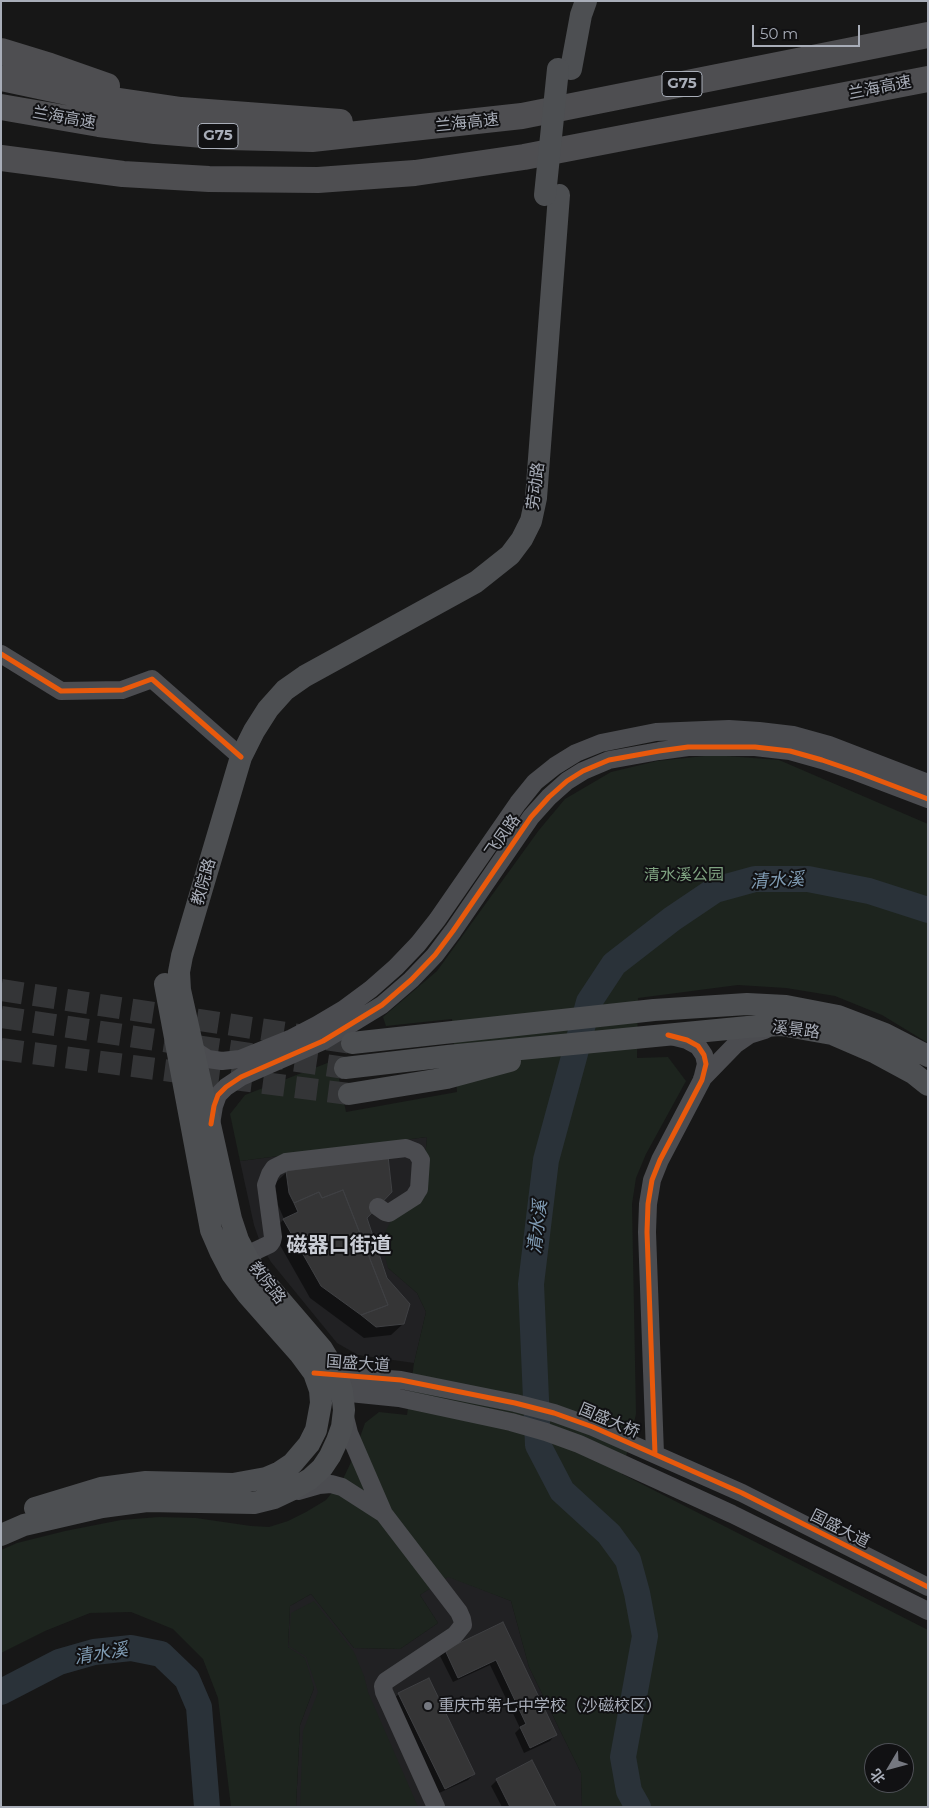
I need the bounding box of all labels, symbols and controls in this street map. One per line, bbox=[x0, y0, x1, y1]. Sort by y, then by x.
scale bar bbox=[754, 15, 862, 47]
text: 50 m bbox=[760, 24, 798, 43]
road number: G75 bbox=[662, 72, 702, 96]
street label: 兰海高速 bbox=[847, 72, 913, 104]
street label: 兰海高速 bbox=[31, 103, 97, 133]
street label: 兰海高速 bbox=[434, 110, 500, 136]
road number: G75 bbox=[198, 124, 238, 148]
street label: 劳动路 bbox=[524, 461, 548, 511]
street label: 飞凤路 bbox=[481, 811, 525, 861]
street label: 教院路 bbox=[188, 856, 220, 908]
park label: 清水溪公园 bbox=[644, 865, 724, 885]
water label: 清水溪 bbox=[749, 869, 805, 893]
street label: 溪景路 bbox=[771, 1018, 821, 1042]
water label: 清水溪 bbox=[524, 1199, 552, 1255]
district label: 磁器口街道 bbox=[287, 1233, 391, 1259]
street label: 教院路 bbox=[245, 1258, 289, 1308]
street label: 国盛大道 bbox=[325, 1352, 391, 1376]
street label: 国盛大桥 bbox=[576, 1400, 642, 1442]
street label: 国盛大道 bbox=[807, 1506, 873, 1552]
water label: 清水溪 bbox=[73, 1639, 129, 1669]
place label: 重庆市第七中学校（沙磁校区） bbox=[438, 1696, 662, 1716]
marker: 重庆市第七中学校（沙磁校区） bbox=[422, 1700, 434, 1712]
north arrow bbox=[864, 1743, 914, 1793]
text: 北 bbox=[866, 1765, 889, 1787]

